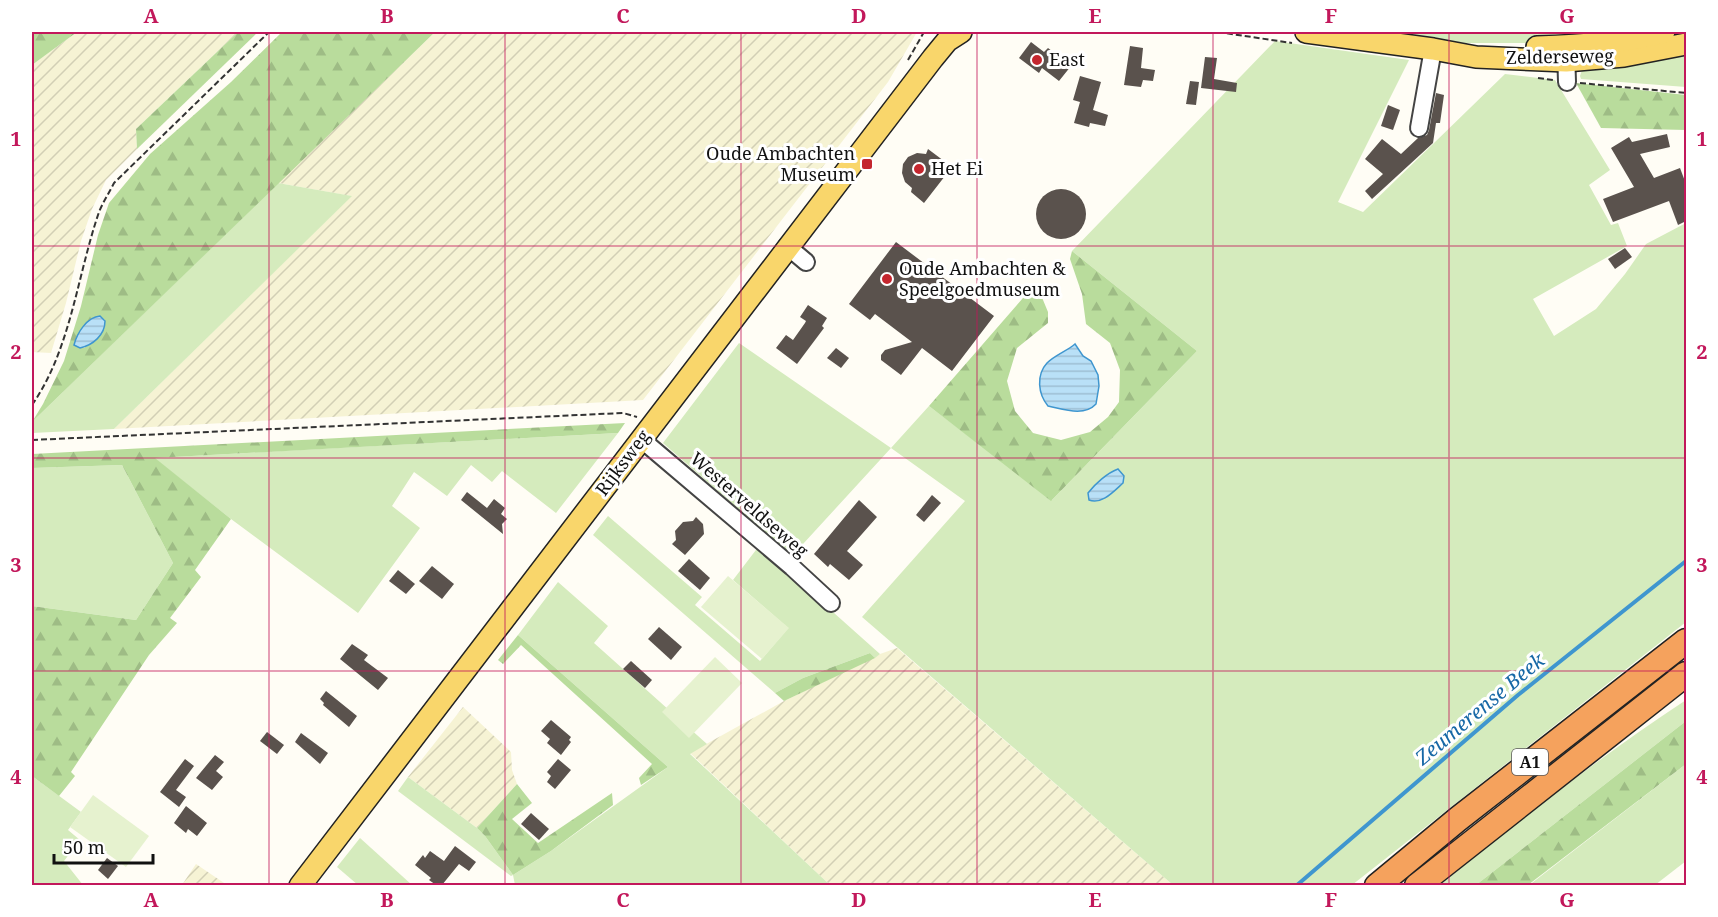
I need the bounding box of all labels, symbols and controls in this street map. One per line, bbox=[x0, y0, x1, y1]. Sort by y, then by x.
text: A bbox=[143, 2, 159, 29]
text: B bbox=[380, 2, 394, 29]
text: C bbox=[616, 2, 630, 29]
text: D bbox=[851, 2, 867, 29]
text: E bbox=[1088, 2, 1102, 29]
text: F bbox=[1325, 2, 1337, 29]
text: G bbox=[1559, 2, 1575, 29]
street label: Zelderseweg bbox=[1506, 43, 1614, 69]
place label: East bbox=[1049, 47, 1085, 71]
marker: East bbox=[1030, 53, 1044, 67]
text: 1 bbox=[10, 125, 22, 152]
text: 1 bbox=[1696, 125, 1708, 152]
place label: Oude Ambachten Museum bbox=[706, 141, 855, 186]
place label: Het Ei bbox=[931, 156, 983, 180]
marker: Oude Ambachten Museum bbox=[860, 157, 874, 171]
marker: Het Ei bbox=[912, 162, 926, 176]
place label: Oude Ambachten & Speelgoedmuseum bbox=[899, 256, 1067, 301]
marker: Oude Ambachten & Speelgoedmuseum bbox=[880, 272, 894, 286]
text: 2 bbox=[10, 338, 22, 365]
text: 2 bbox=[1696, 338, 1708, 365]
street label: Rijksweg bbox=[590, 424, 655, 500]
street label: Westerveldseweg bbox=[685, 446, 814, 562]
text: 3 bbox=[10, 551, 22, 578]
text: 3 bbox=[1696, 551, 1708, 578]
water label: Zeumerense Beek bbox=[1409, 646, 1551, 771]
road number: A1 bbox=[1512, 749, 1548, 775]
text: 4 bbox=[10, 763, 22, 790]
text: 4 bbox=[1696, 763, 1708, 790]
scale bar bbox=[54, 827, 153, 865]
text: 50 m bbox=[63, 835, 105, 859]
text: A bbox=[143, 886, 159, 913]
text: B bbox=[380, 886, 394, 913]
text: C bbox=[616, 886, 630, 913]
text: D bbox=[851, 886, 867, 913]
text: E bbox=[1088, 886, 1102, 913]
text: F bbox=[1325, 886, 1337, 913]
text: G bbox=[1559, 886, 1575, 913]

